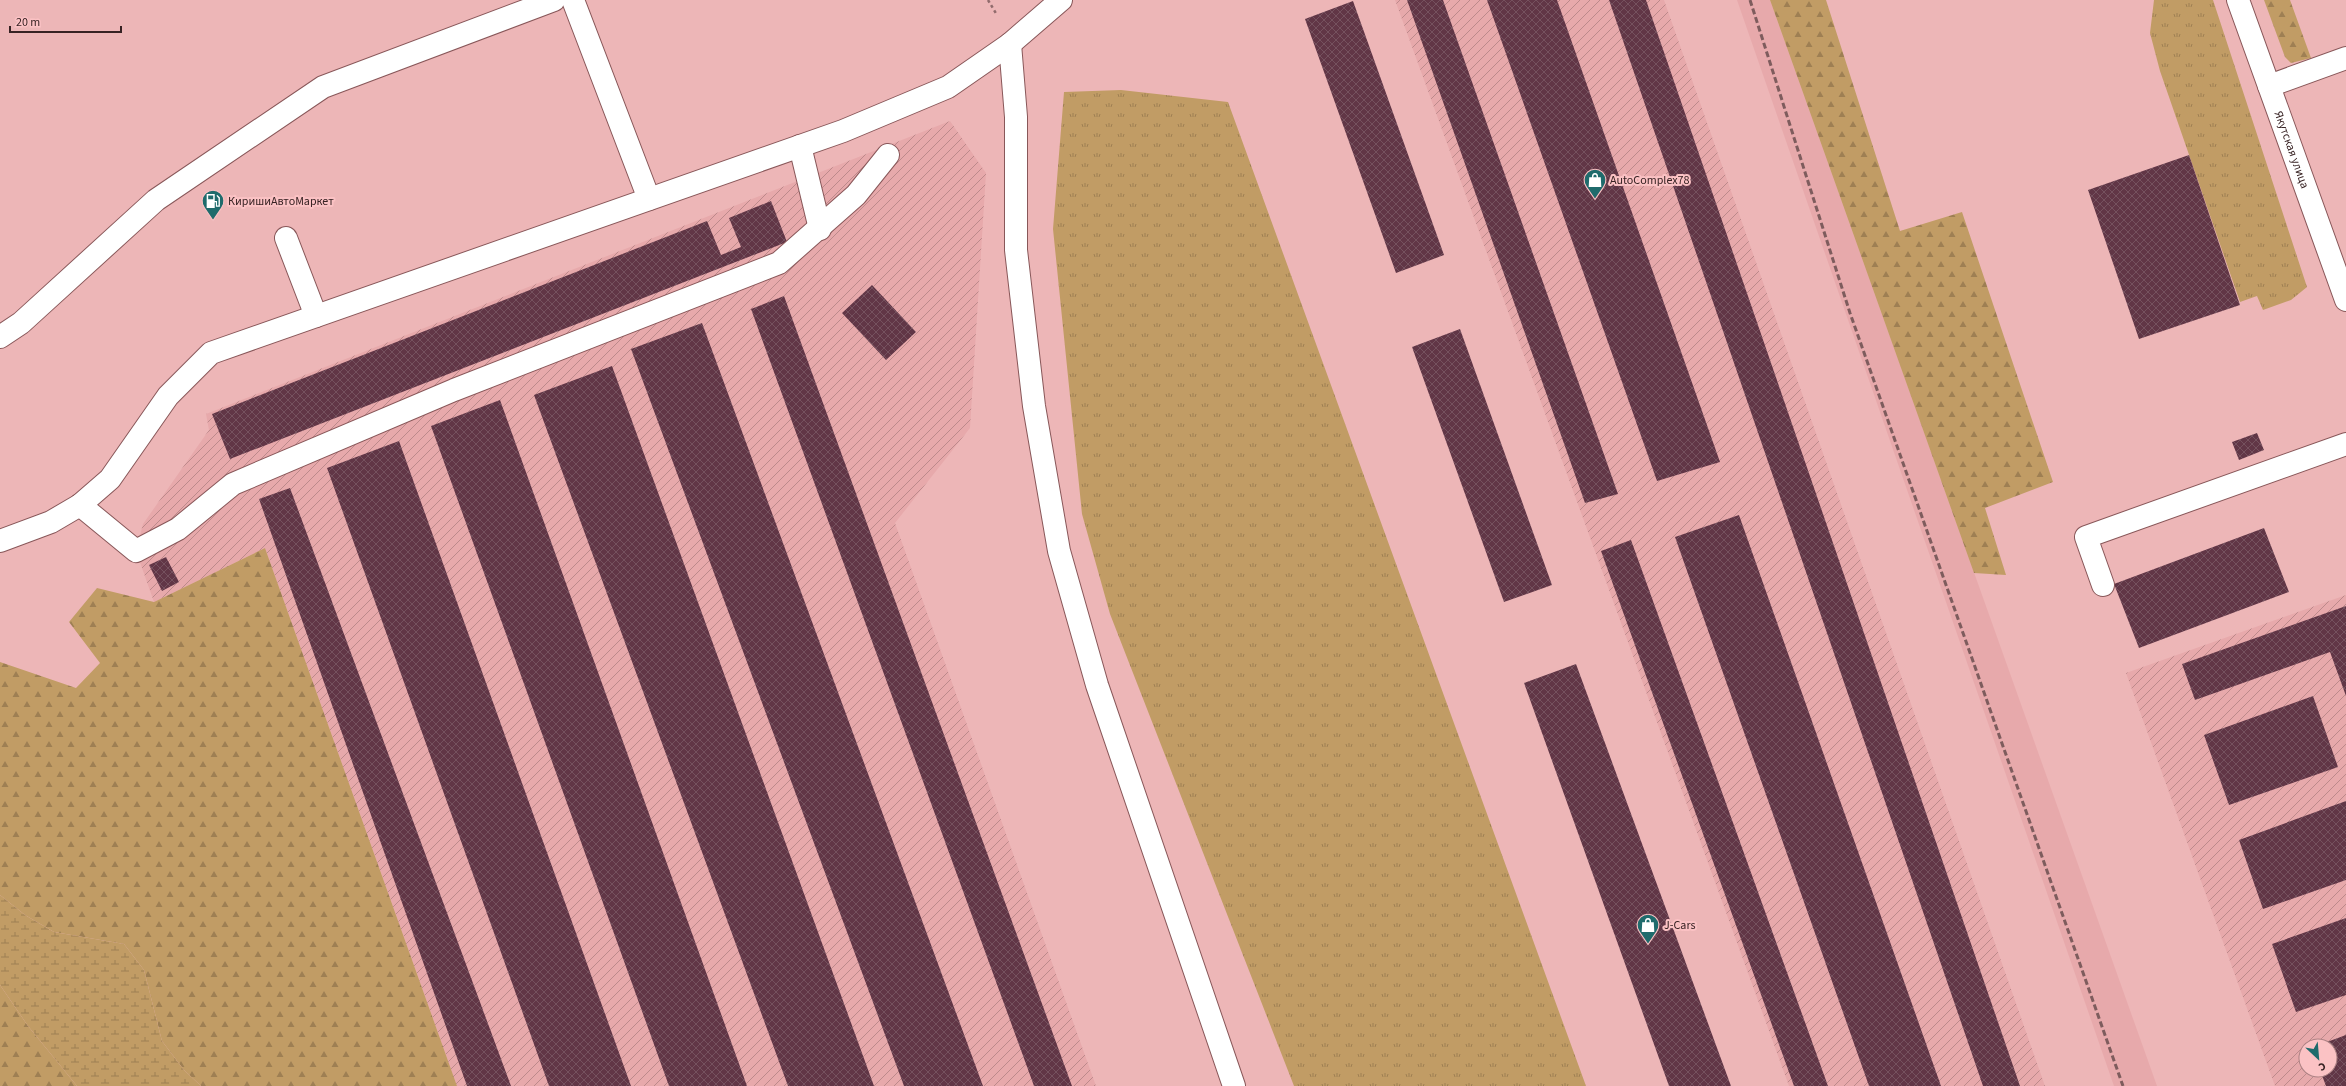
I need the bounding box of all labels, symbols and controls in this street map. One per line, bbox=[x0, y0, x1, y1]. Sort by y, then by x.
scale bar bbox=[10, 8, 121, 34]
text: 20 m bbox=[16, 14, 40, 31]
street label: Якутская улица bbox=[2270, 109, 2313, 191]
shop icon: AutoComplex78 bbox=[1582, 167, 1608, 200]
place label: AutoComplex78 bbox=[1610, 172, 1690, 189]
fuel station icon: КиришиАвтоМаркет bbox=[200, 188, 226, 221]
place label: КиришиАвтоМаркет bbox=[228, 193, 334, 210]
shop icon: J-Cars bbox=[1635, 912, 1661, 945]
place label: J-Cars bbox=[1664, 917, 1696, 934]
north arrow bbox=[2298, 1038, 2338, 1078]
text: С bbox=[2315, 1058, 2328, 1075]

